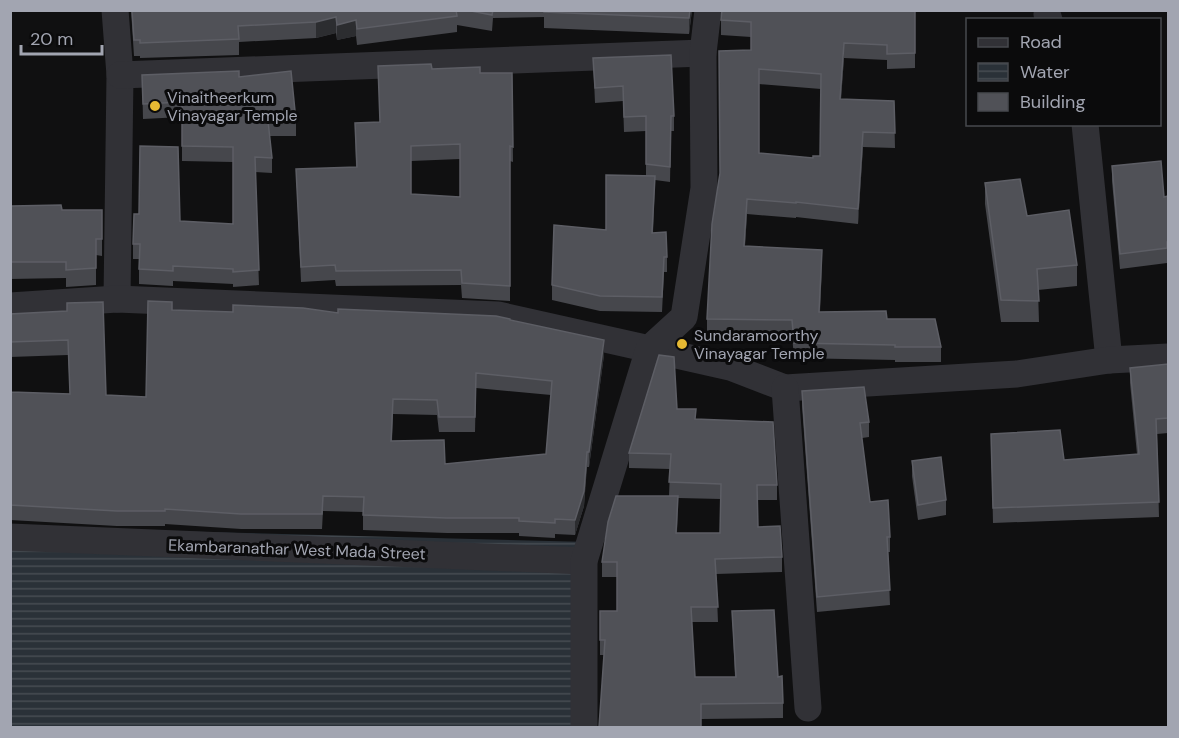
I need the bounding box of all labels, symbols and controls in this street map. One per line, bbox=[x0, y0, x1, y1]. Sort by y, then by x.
scale bar bbox=[21, 18, 102, 56]
legend bbox=[966, 18, 1161, 126]
text: 20 m bbox=[30, 27, 73, 51]
text: Road bbox=[1020, 30, 1062, 54]
text: Water bbox=[1020, 60, 1070, 84]
place label: Vinaitheerkum Vinayagar Temple bbox=[167, 87, 298, 126]
text: Building bbox=[1020, 90, 1085, 114]
marker: Vinaitheerkum Vinayagar Temple bbox=[148, 99, 162, 113]
place label: Sundaramoorthy Vinayagar Temple bbox=[694, 325, 825, 364]
marker: Sundaramoorthy Vinayagar Temple bbox=[675, 337, 689, 351]
street label: Ekambaranathar West Mada Street bbox=[168, 535, 426, 564]

